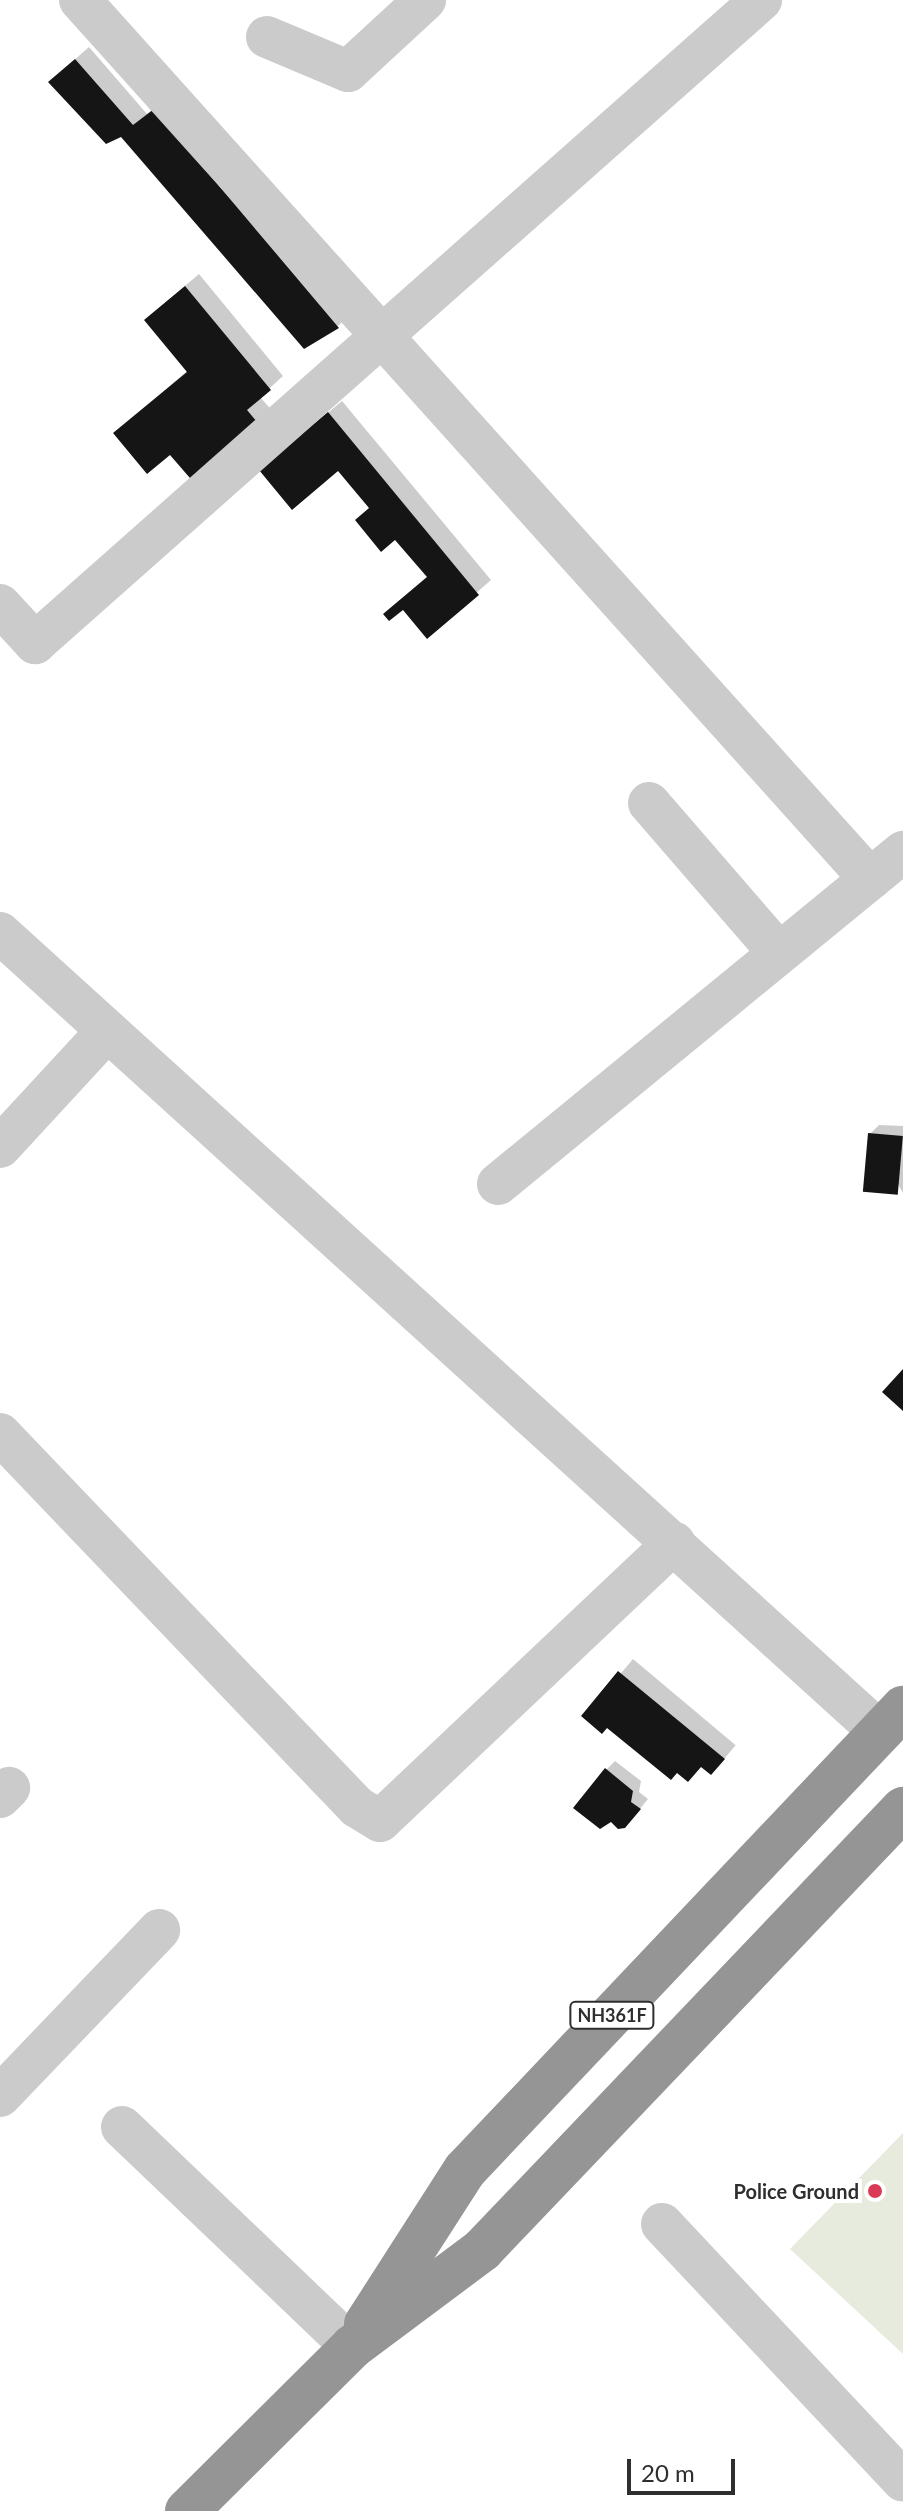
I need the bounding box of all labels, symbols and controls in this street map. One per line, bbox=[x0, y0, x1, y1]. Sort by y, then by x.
road number: NH361F bbox=[568, 2001, 656, 2029]
place label: Police Ground bbox=[734, 2179, 859, 2203]
marker: Police Ground bbox=[866, 2182, 884, 2200]
scale bar bbox=[631, 2443, 739, 2493]
text: 20 m bbox=[641, 2458, 695, 2487]

